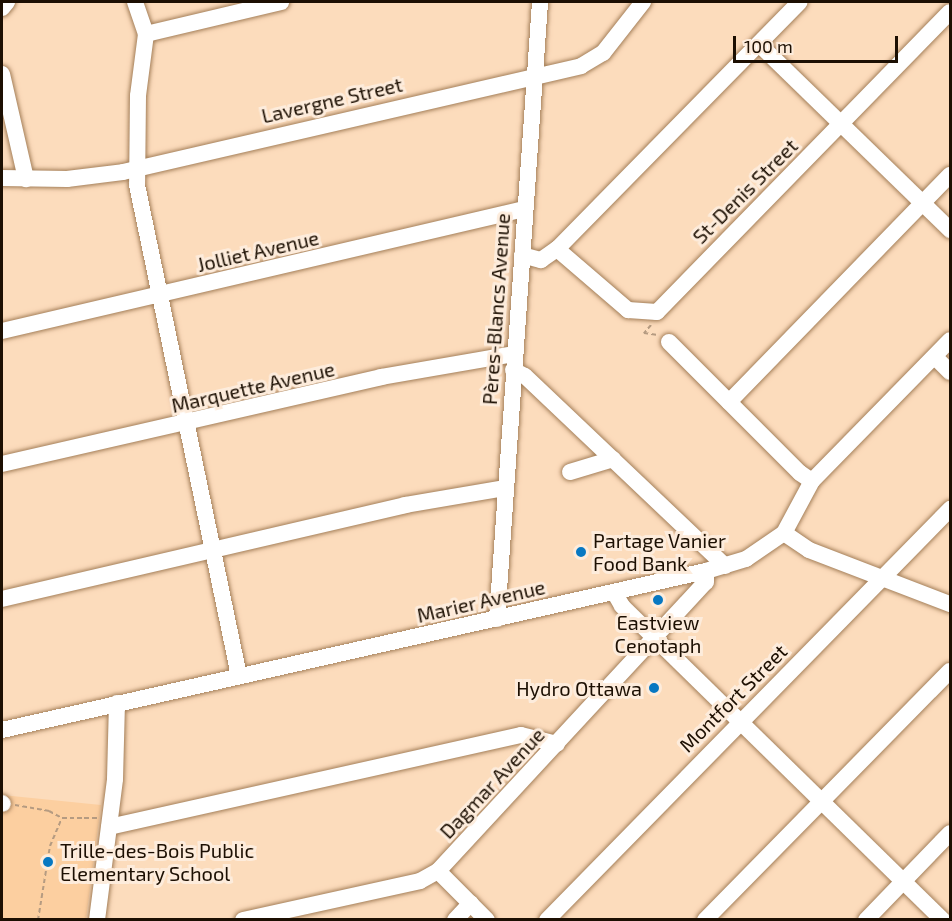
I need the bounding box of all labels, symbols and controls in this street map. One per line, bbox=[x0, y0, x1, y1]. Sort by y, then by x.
scale bar bbox=[736, 24, 901, 62]
text: 100 m bbox=[744, 35, 793, 57]
street label: Lavergne Street bbox=[259, 72, 405, 128]
street label: St-Denis Street bbox=[688, 134, 802, 248]
street label: Pères-Blancs Avenue bbox=[477, 212, 515, 406]
street label: Jolliet Avenue bbox=[194, 225, 322, 277]
street label: Marquette Avenue bbox=[169, 356, 337, 418]
place label: Partage Vanier Food Bank bbox=[593, 528, 727, 575]
marker: Partage Vanier Food Bank bbox=[574, 545, 588, 559]
street label: Marier Avenue bbox=[414, 574, 548, 628]
marker: Eastview Cenotaph bbox=[651, 593, 665, 607]
place label: Eastview Cenotaph bbox=[615, 610, 701, 657]
street label: Montfort Street bbox=[674, 639, 792, 757]
place label: Hydro Ottawa bbox=[516, 676, 642, 700]
marker: Hydro Ottawa bbox=[647, 681, 661, 695]
street label: Dagmar Avenue bbox=[434, 722, 550, 844]
place label: Trille-des-Bois Public Elementary School bbox=[60, 838, 254, 885]
marker: Trille-des-Bois Public Elementary School bbox=[41, 855, 55, 869]

